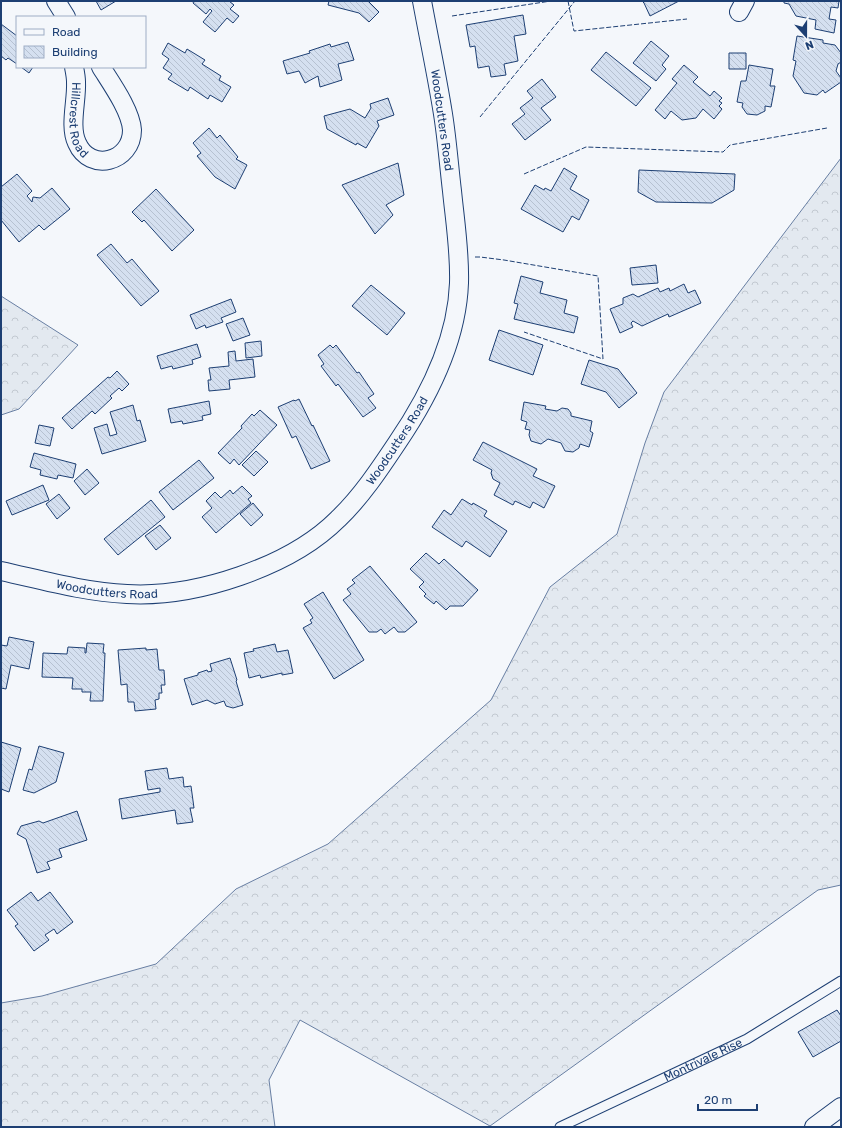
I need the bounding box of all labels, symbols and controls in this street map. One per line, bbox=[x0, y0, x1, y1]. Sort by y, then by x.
legend bbox=[16, 16, 146, 68]
north arrow bbox=[786, 16, 826, 56]
text: Road bbox=[52, 25, 80, 39]
text: N bbox=[803, 37, 815, 52]
text: Building bbox=[52, 45, 98, 59]
street label: Woodcutters Road bbox=[428, 68, 456, 172]
street label: Hillcrest Road bbox=[66, 82, 91, 161]
street label: Woodcutters Road bbox=[363, 394, 431, 488]
street label: Woodcutters Road bbox=[55, 577, 158, 601]
street label: Montrivale Rise bbox=[661, 1035, 745, 1084]
scale bar bbox=[698, 1086, 757, 1112]
text: 20 m bbox=[704, 1093, 732, 1107]

